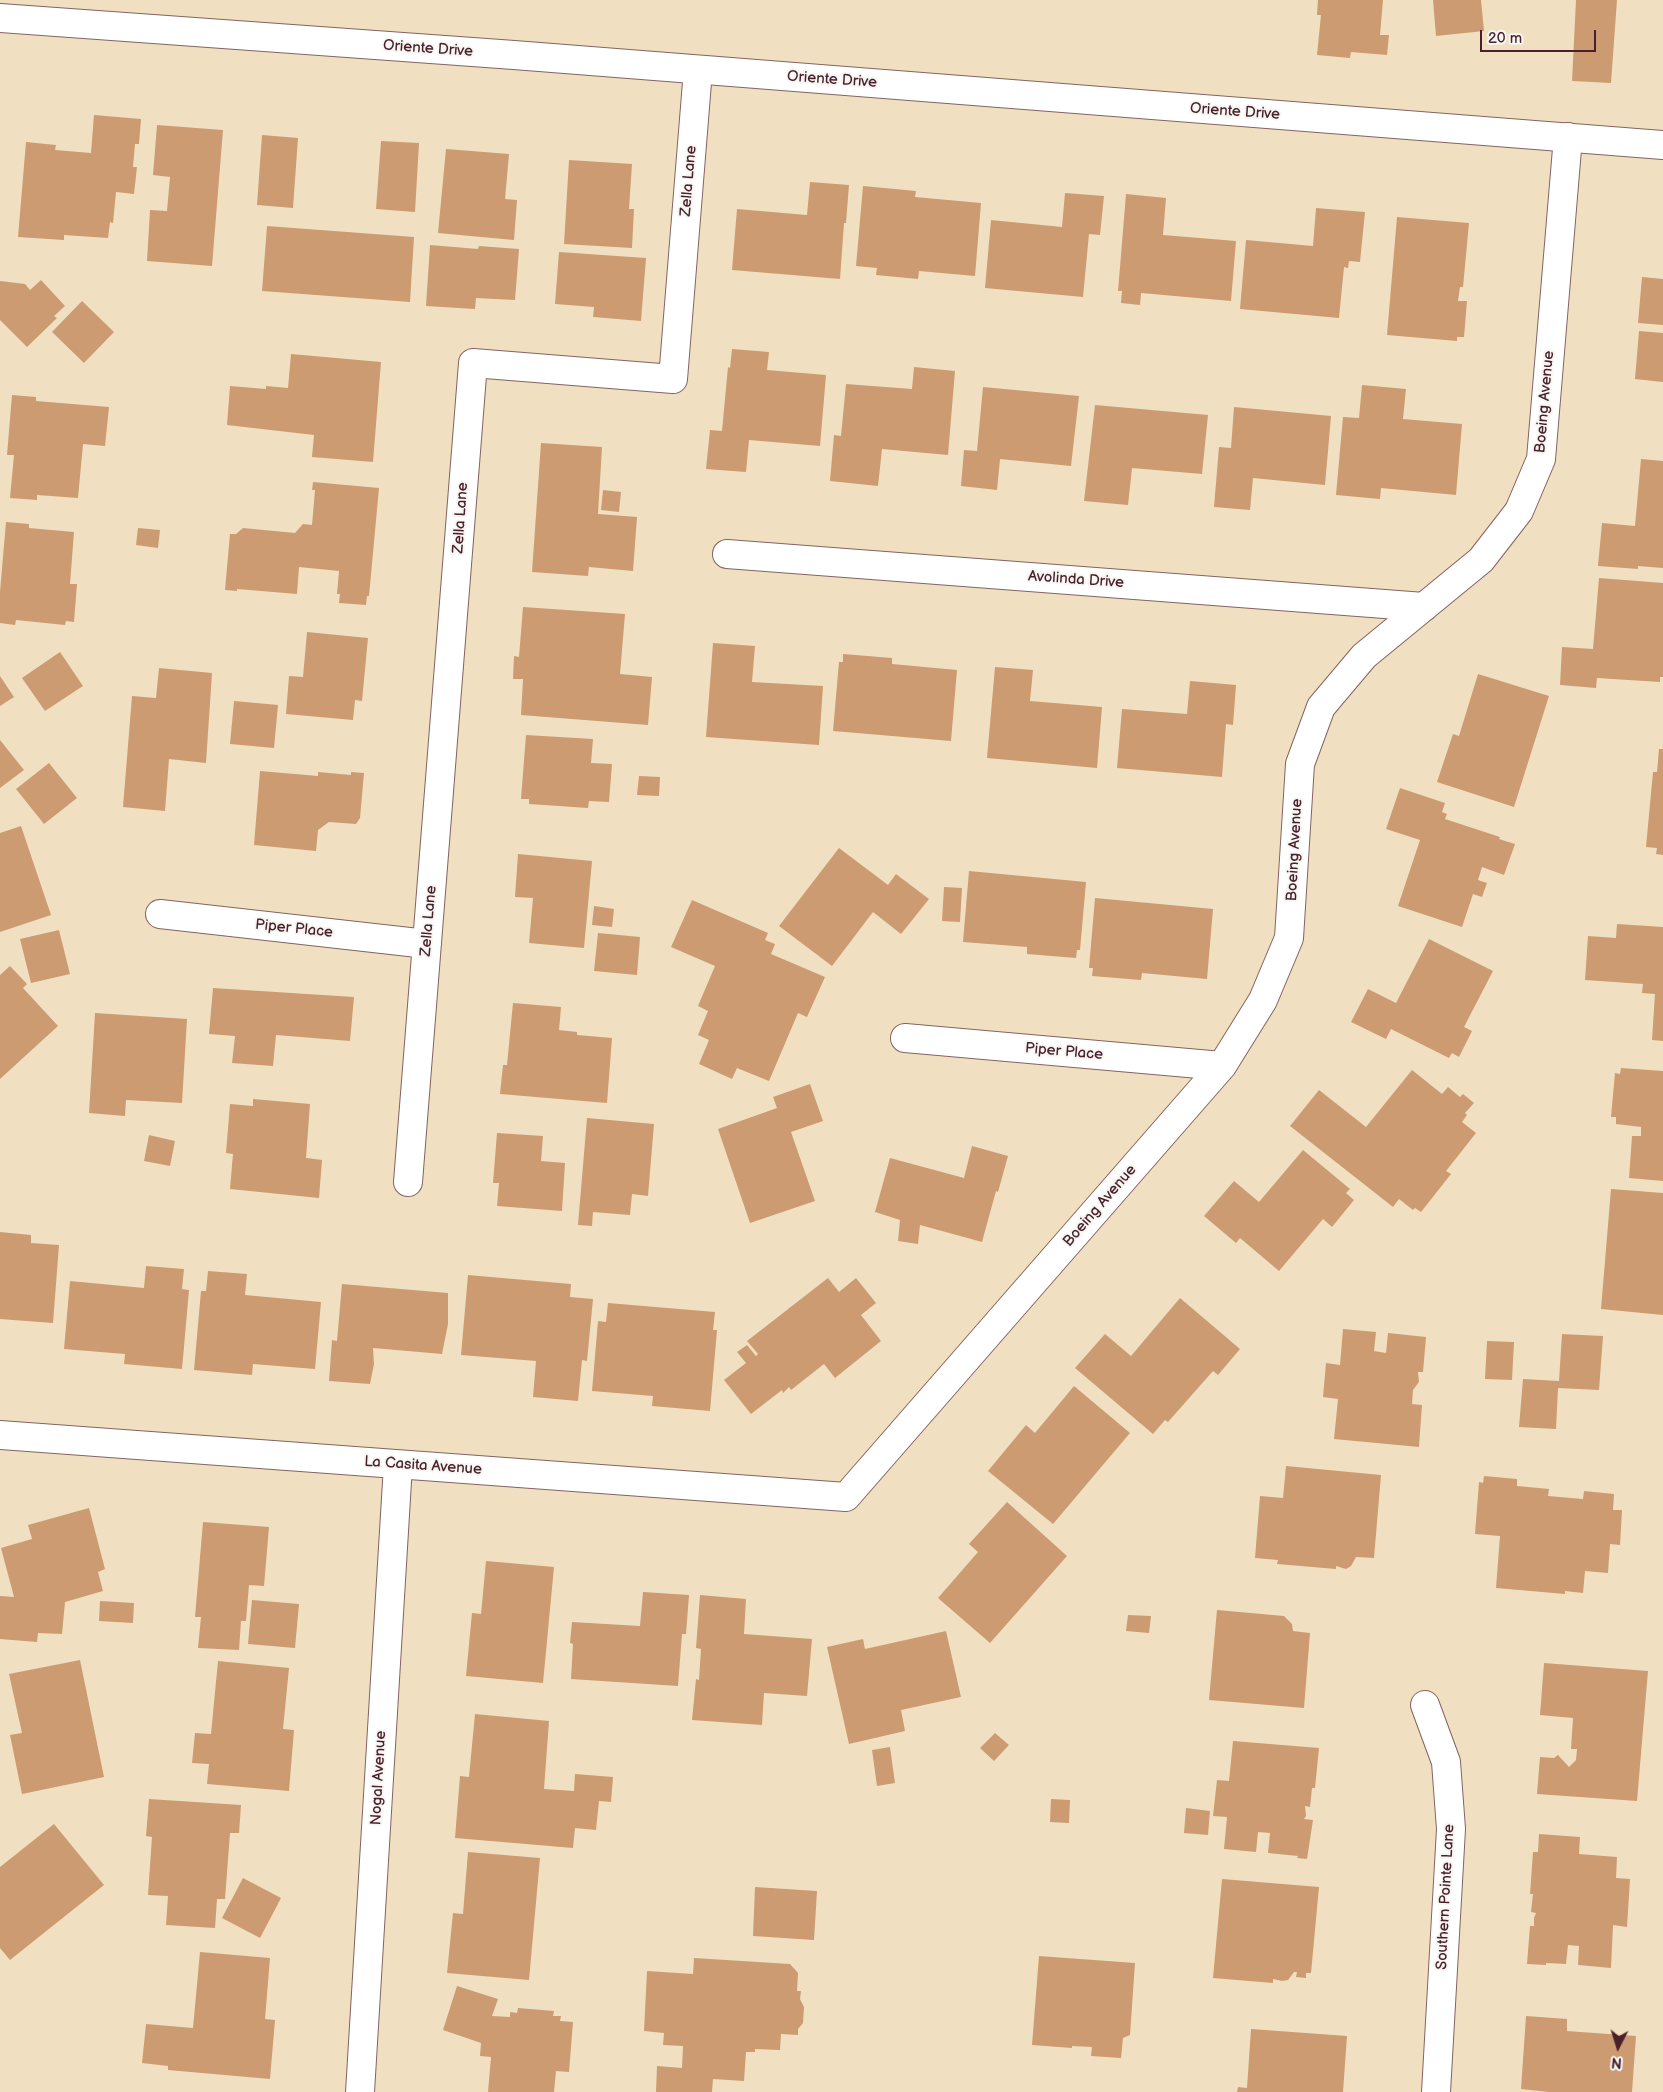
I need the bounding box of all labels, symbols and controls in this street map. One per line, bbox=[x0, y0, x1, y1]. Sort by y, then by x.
scale bar bbox=[1483, 20, 1599, 52]
text: 20 m bbox=[1488, 29, 1522, 48]
street label: Oriente Drive bbox=[382, 37, 474, 61]
street label: Oriente Drive bbox=[786, 68, 878, 92]
street label: Oriente Drive bbox=[1189, 100, 1281, 124]
street label: Zella Lane bbox=[677, 145, 701, 217]
street label: Boeing Avenue bbox=[1532, 350, 1558, 454]
street label: Zella Lane bbox=[450, 482, 472, 554]
street label: Avolinda Drive bbox=[1027, 568, 1125, 592]
street label: Boeing Avenue bbox=[1283, 798, 1307, 902]
street label: Zella Lane bbox=[417, 885, 441, 957]
street label: Piper Place bbox=[254, 916, 334, 942]
street label: Piper Place bbox=[1024, 1040, 1104, 1064]
street label: Boeing Avenue bbox=[1060, 1161, 1140, 1251]
street label: La Casita Avenue bbox=[364, 1453, 482, 1479]
street label: Nogal Avenue bbox=[368, 1730, 390, 1826]
street label: Southern Pointe Lane bbox=[1433, 1824, 1459, 1970]
north arrow bbox=[1593, 2022, 1643, 2072]
text: N bbox=[1611, 2054, 1623, 2071]

